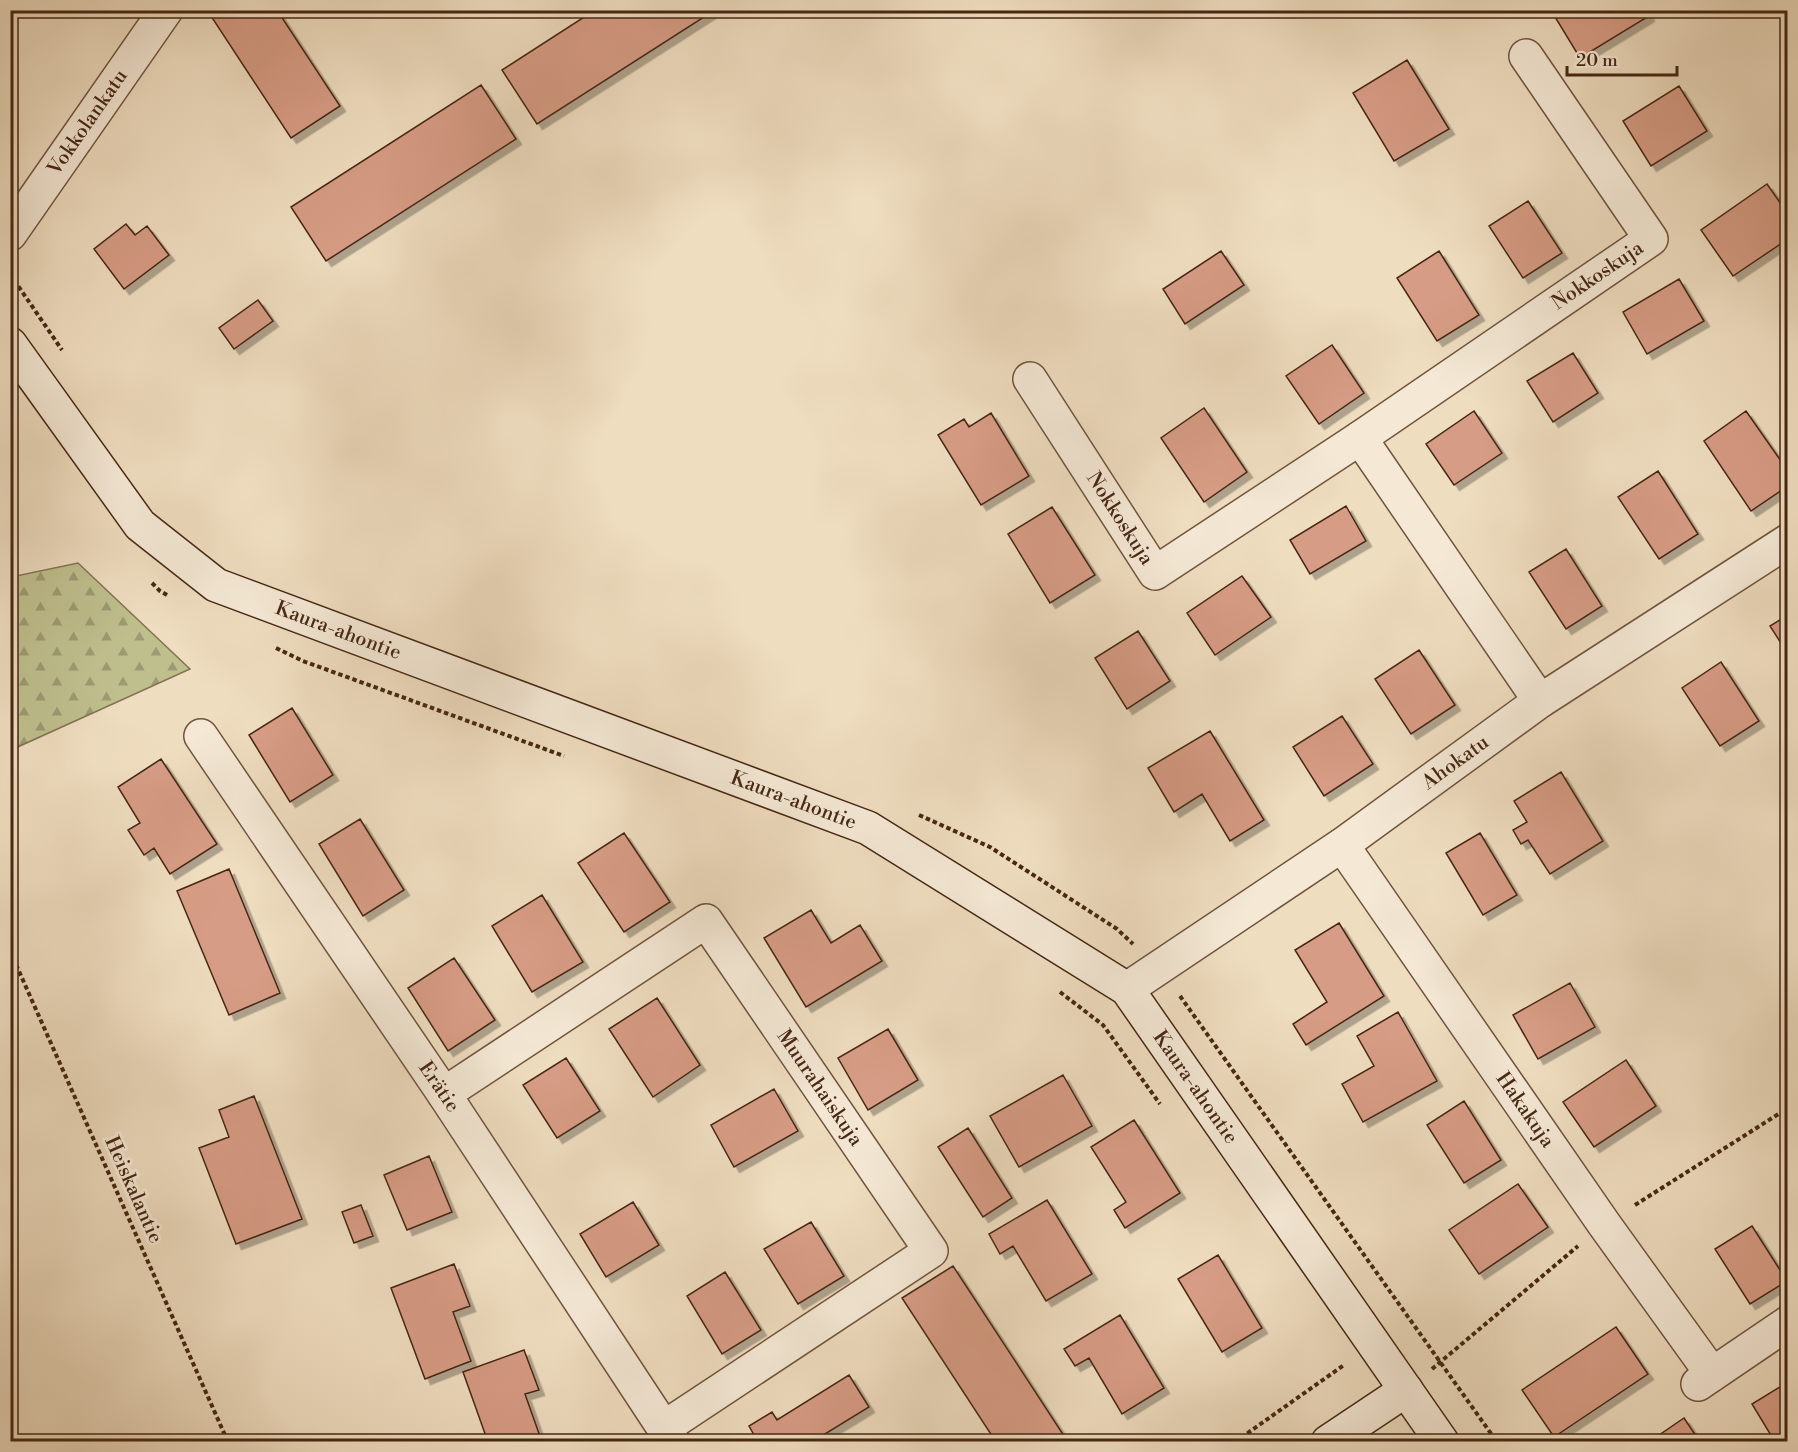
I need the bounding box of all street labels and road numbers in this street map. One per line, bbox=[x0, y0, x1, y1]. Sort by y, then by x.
street label: Vokkolankatu bbox=[42, 64, 134, 181]
street label: Nokkoskuja bbox=[1547, 235, 1649, 316]
street label: Nokkoskuja bbox=[1081, 467, 1160, 570]
street label: Kaura-ahontie bbox=[272, 596, 405, 665]
street label: Ahokatu bbox=[1416, 730, 1494, 796]
street label: Kaura-ahontie bbox=[727, 765, 860, 835]
street label: Muurahaiskuja bbox=[771, 1025, 869, 1152]
street label: Kaura-ahontie bbox=[1147, 1026, 1243, 1149]
street label: Erätie bbox=[413, 1056, 465, 1117]
street label: Hakakuja bbox=[1490, 1067, 1560, 1153]
street label: Heiskalantie bbox=[98, 1133, 168, 1247]

